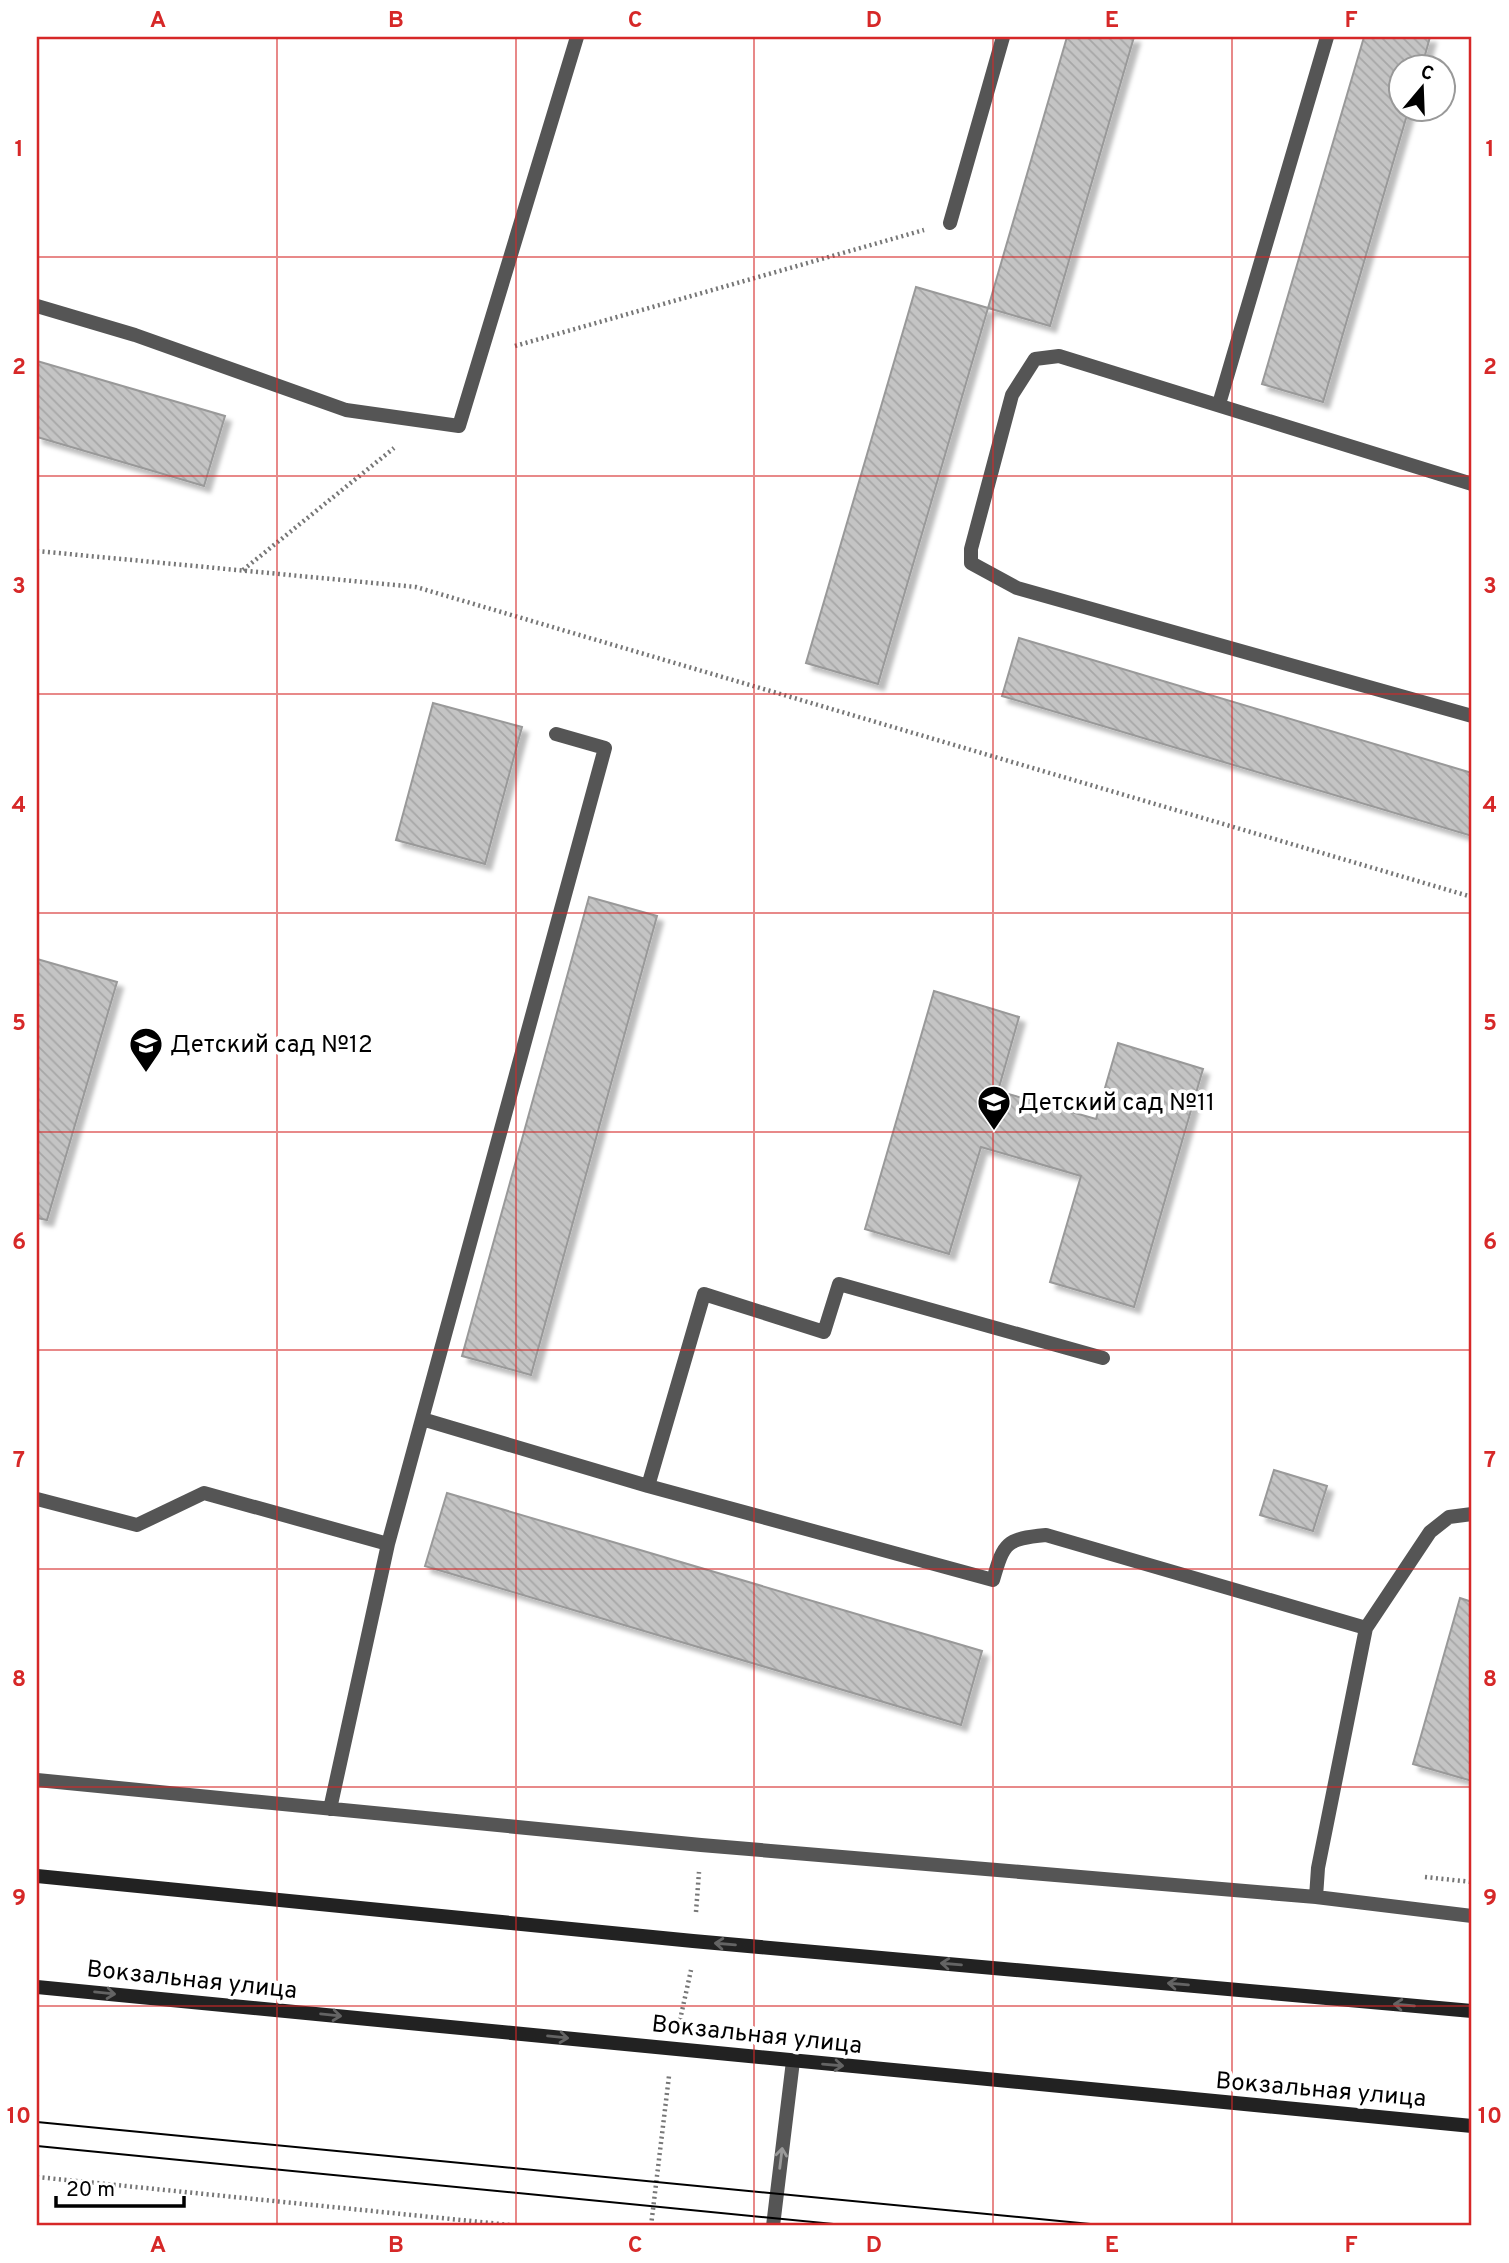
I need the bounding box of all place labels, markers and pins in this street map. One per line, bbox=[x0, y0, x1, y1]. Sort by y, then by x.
school or university icon: Детский сад №12 bbox=[127, 1025, 165, 1074]
place label: Детский сад №12 bbox=[170, 1031, 373, 1061]
school or university icon: Детский сад №11 bbox=[975, 1083, 1013, 1132]
place label: Детский сад №11 bbox=[1018, 1089, 1215, 1119]

